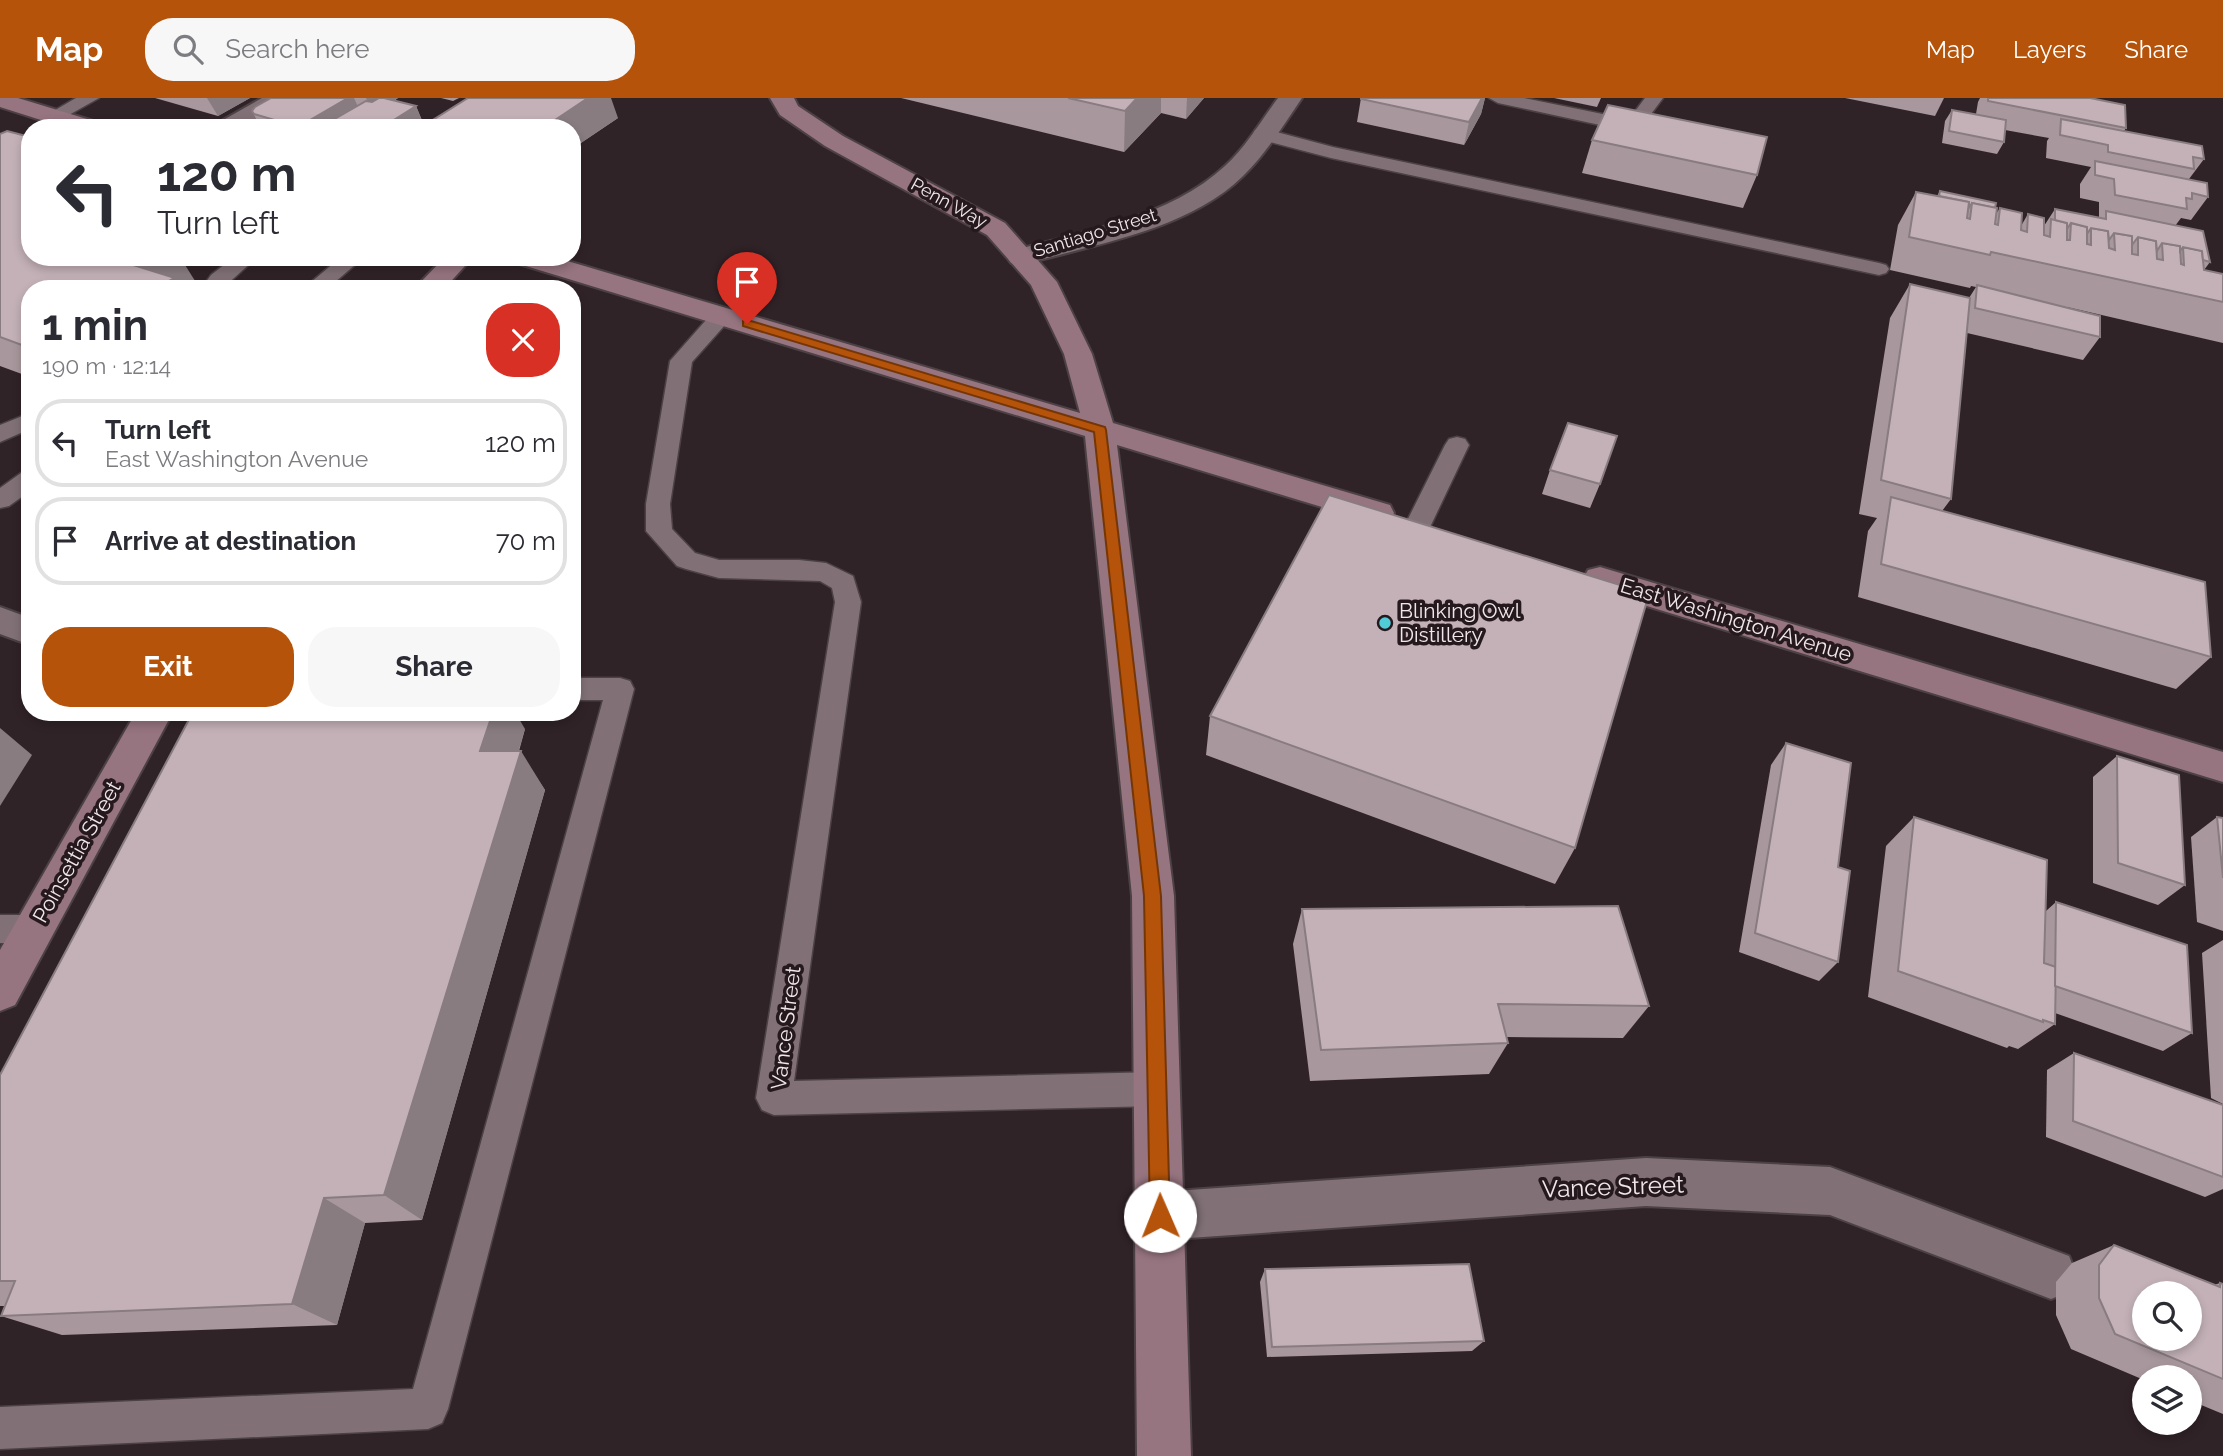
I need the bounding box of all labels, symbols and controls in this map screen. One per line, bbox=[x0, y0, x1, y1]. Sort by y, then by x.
search box bbox=[145, 18, 635, 81]
text: Map bbox=[35, 30, 103, 69]
icon: search bbox=[169, 30, 207, 68]
text: Search here bbox=[225, 34, 370, 64]
text: Map bbox=[1926, 35, 1975, 64]
text: Layers bbox=[2013, 35, 2086, 64]
text: Share bbox=[2124, 35, 2188, 64]
text: 120 m bbox=[157, 145, 296, 202]
icon: left bbox=[42, 147, 133, 238]
street label: Penn Way bbox=[908, 173, 991, 232]
text: Turn left bbox=[157, 204, 279, 241]
street label: Santiago Street bbox=[1031, 204, 1159, 261]
pin bbox=[717, 252, 777, 324]
icon: arrive bbox=[728, 263, 766, 301]
text: 1 min bbox=[42, 301, 148, 350]
button: close bbox=[486, 303, 560, 377]
text: 190 m · 12:14 bbox=[42, 352, 171, 379]
text: Turn left bbox=[105, 415, 211, 445]
icon: left bbox=[46, 424, 84, 462]
text: 120 m bbox=[485, 428, 556, 458]
text: East Washington Avenue bbox=[105, 445, 368, 472]
icon: arrive bbox=[46, 522, 84, 560]
text: Arrive at destination bbox=[105, 526, 356, 556]
text: 70 m bbox=[496, 526, 556, 556]
street label: East Washington Avenue bbox=[1618, 572, 1855, 667]
place label: Blinking Owl Distillery bbox=[1399, 598, 1521, 647]
marker: Blinking Owl Distillery bbox=[1377, 615, 1393, 631]
button: Exit bbox=[42, 627, 294, 707]
button: Share bbox=[308, 627, 560, 707]
street label: Poinsettia Street bbox=[27, 777, 126, 927]
street label: Vance Street bbox=[766, 965, 805, 1091]
street label: Vance Street bbox=[1542, 1170, 1684, 1203]
position arrow bbox=[1123, 1179, 1197, 1253]
map controls bbox=[2132, 1281, 2202, 1435]
button: search bbox=[2132, 1281, 2202, 1351]
button: layers bbox=[2132, 1365, 2202, 1435]

